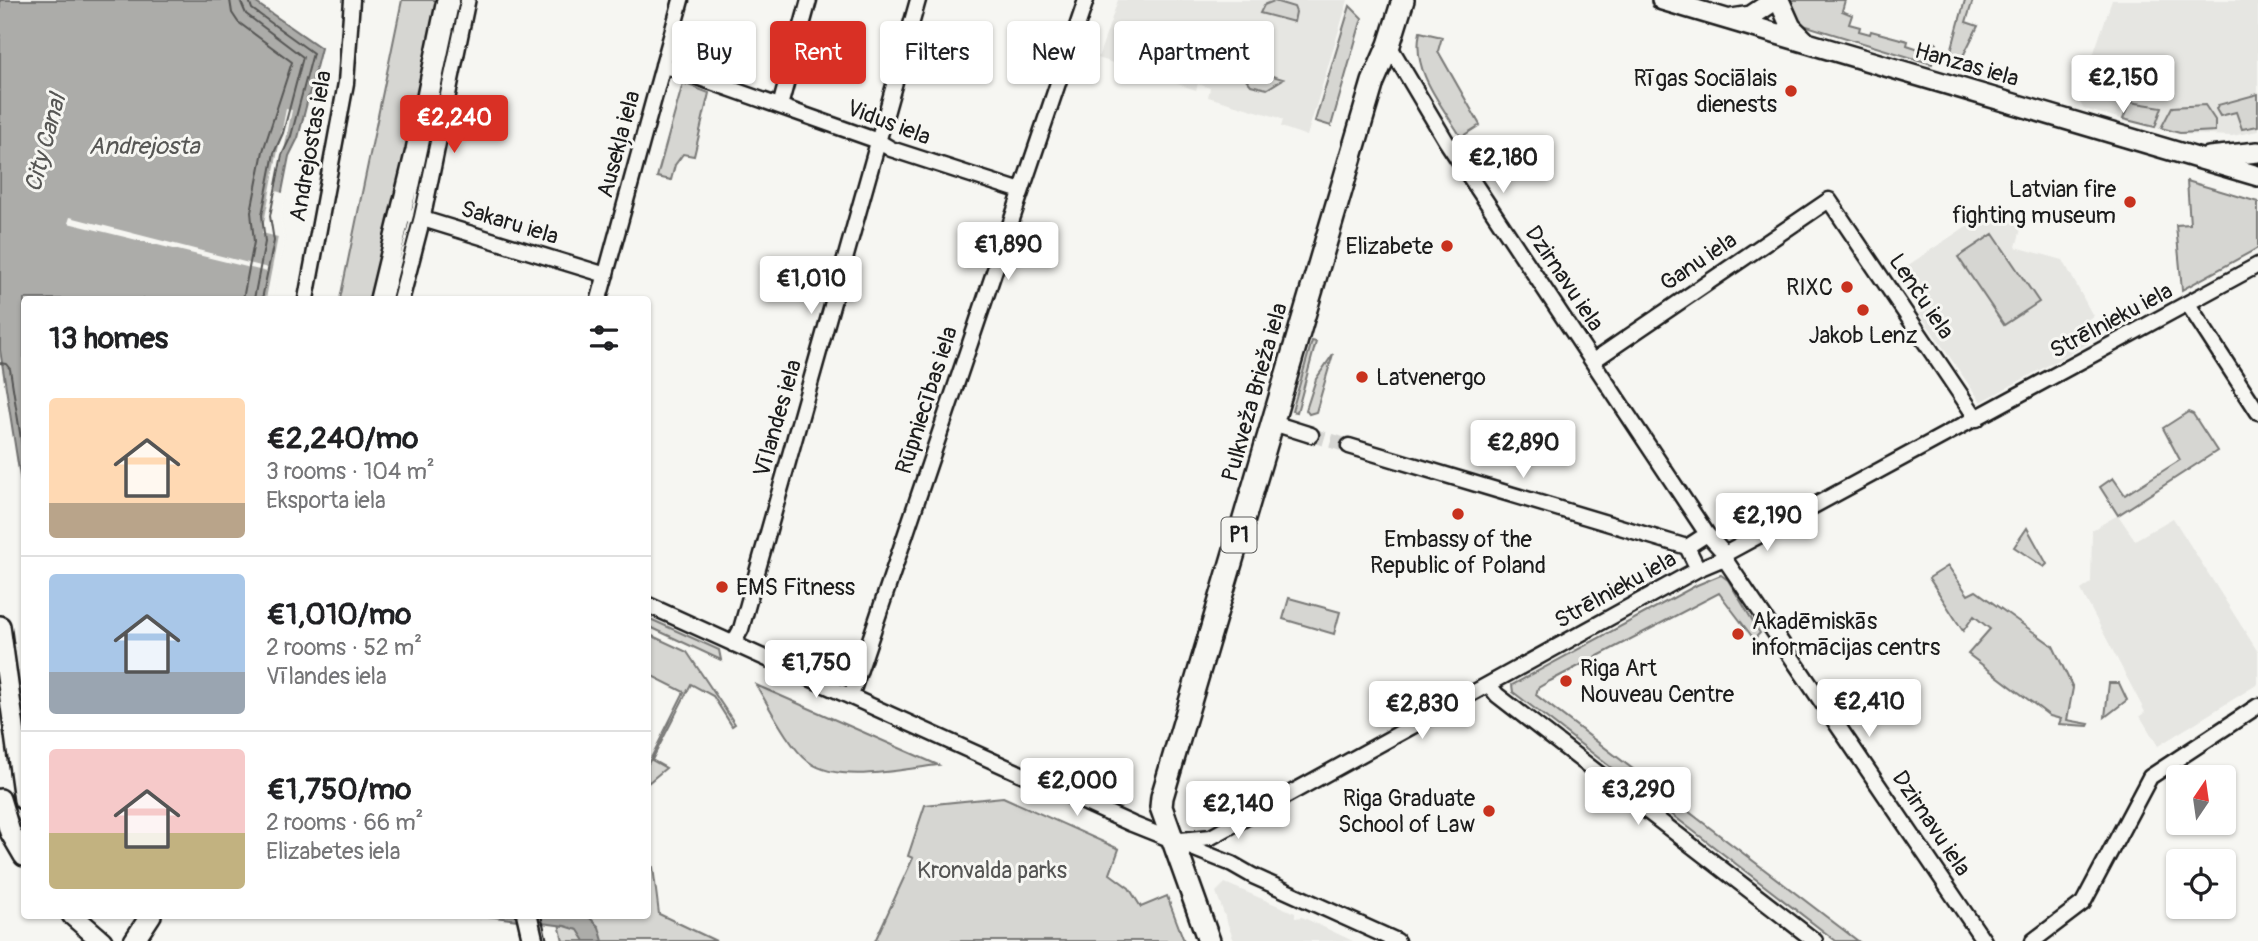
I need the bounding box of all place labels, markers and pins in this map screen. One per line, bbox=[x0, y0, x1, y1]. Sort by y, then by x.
pin: €2,150 bbox=[2066, 55, 2180, 115]
place label: Rīgas Sociālais dienests bbox=[1633, 64, 1777, 119]
marker: Rīgas Sociālais dienests bbox=[1783, 83, 1799, 99]
pin: €2,240 bbox=[397, 96, 511, 155]
pin: €2,180 bbox=[1446, 136, 1560, 195]
place label: Latvian fire fighting museum bbox=[1952, 175, 2117, 230]
marker: Latvian fire fighting museum bbox=[2122, 194, 2138, 210]
pin: €1,890 bbox=[951, 222, 1065, 282]
place label: Elizabete bbox=[1346, 232, 1434, 261]
marker: Elizabete bbox=[1439, 238, 1455, 254]
pin: €1,010 bbox=[754, 256, 868, 316]
place label: RIXC bbox=[1786, 273, 1833, 302]
marker: RIXC bbox=[1839, 279, 1855, 295]
marker: Jakob Lenz bbox=[1855, 302, 1871, 318]
place label: Jakob Lenz bbox=[1809, 321, 1917, 350]
place label: Latvenergo bbox=[1376, 363, 1486, 392]
marker: Latvenergo bbox=[1354, 369, 1370, 385]
pin: €2,890 bbox=[1466, 420, 1580, 480]
pin: €2,190 bbox=[1710, 494, 1824, 553]
marker: Embassy of the Republic of Poland bbox=[1450, 506, 1466, 522]
place label: Embassy of the Republic of Poland bbox=[1370, 525, 1546, 580]
place label: EMS Fitness bbox=[736, 573, 855, 602]
marker: EMS Fitness bbox=[714, 579, 730, 595]
place label: Akadēmiskās informācijas centrs bbox=[1752, 607, 1940, 662]
marker: Akadēmiskās informācijas centrs bbox=[1730, 626, 1746, 642]
pin: €1,750 bbox=[759, 640, 873, 700]
place label: Riga Art Nouveau Centre bbox=[1580, 654, 1735, 709]
marker: Riga Art Nouveau Centre bbox=[1558, 673, 1574, 689]
pin: €2,410 bbox=[1812, 680, 1926, 739]
pin: €2,830 bbox=[1365, 682, 1479, 741]
pin: €2,000 bbox=[1020, 758, 1134, 818]
pin: €3,290 bbox=[1581, 768, 1695, 827]
pin: €2,140 bbox=[1181, 782, 1295, 841]
place label: Riga Graduate School of Law bbox=[1338, 784, 1476, 839]
marker: Riga Graduate School of Law bbox=[1481, 803, 1497, 819]

